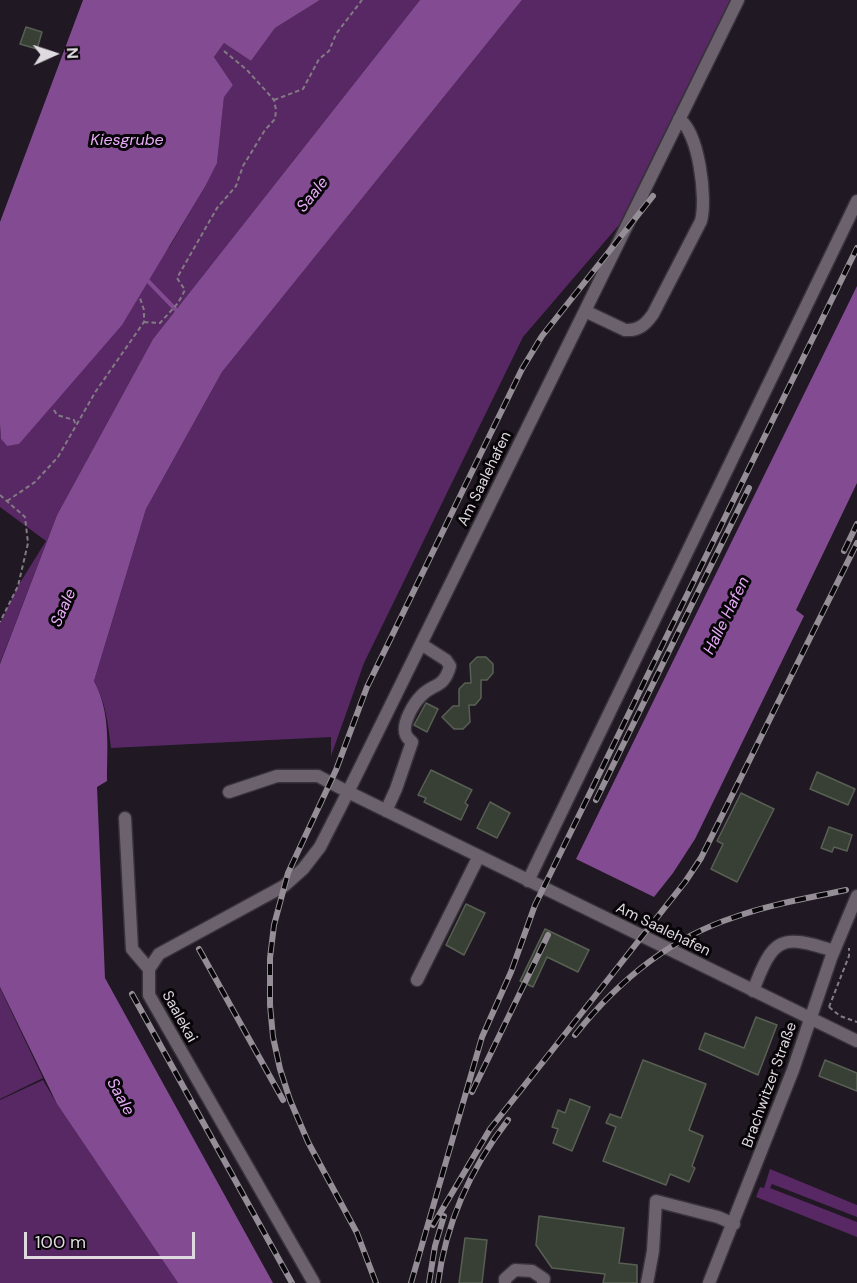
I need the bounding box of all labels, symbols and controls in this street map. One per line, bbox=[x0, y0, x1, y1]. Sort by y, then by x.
north arrow bbox=[24, 24, 84, 84]
text: N bbox=[62, 47, 83, 59]
water label: Kiesgrube bbox=[90, 131, 164, 151]
water label: Saale bbox=[293, 174, 333, 216]
street label: Am Saalehafen bbox=[454, 429, 516, 529]
water label: Halle Hafen bbox=[700, 574, 754, 658]
water label: Saale bbox=[47, 586, 81, 630]
street label: Am Saalehafen bbox=[613, 899, 713, 961]
street label: Saalekai bbox=[158, 988, 200, 1046]
street label: Brachwitzer Straße bbox=[739, 1020, 801, 1150]
water label: Saale bbox=[102, 1075, 138, 1119]
scale bar bbox=[27, 1220, 198, 1258]
text: 100 m bbox=[35, 1230, 86, 1254]

